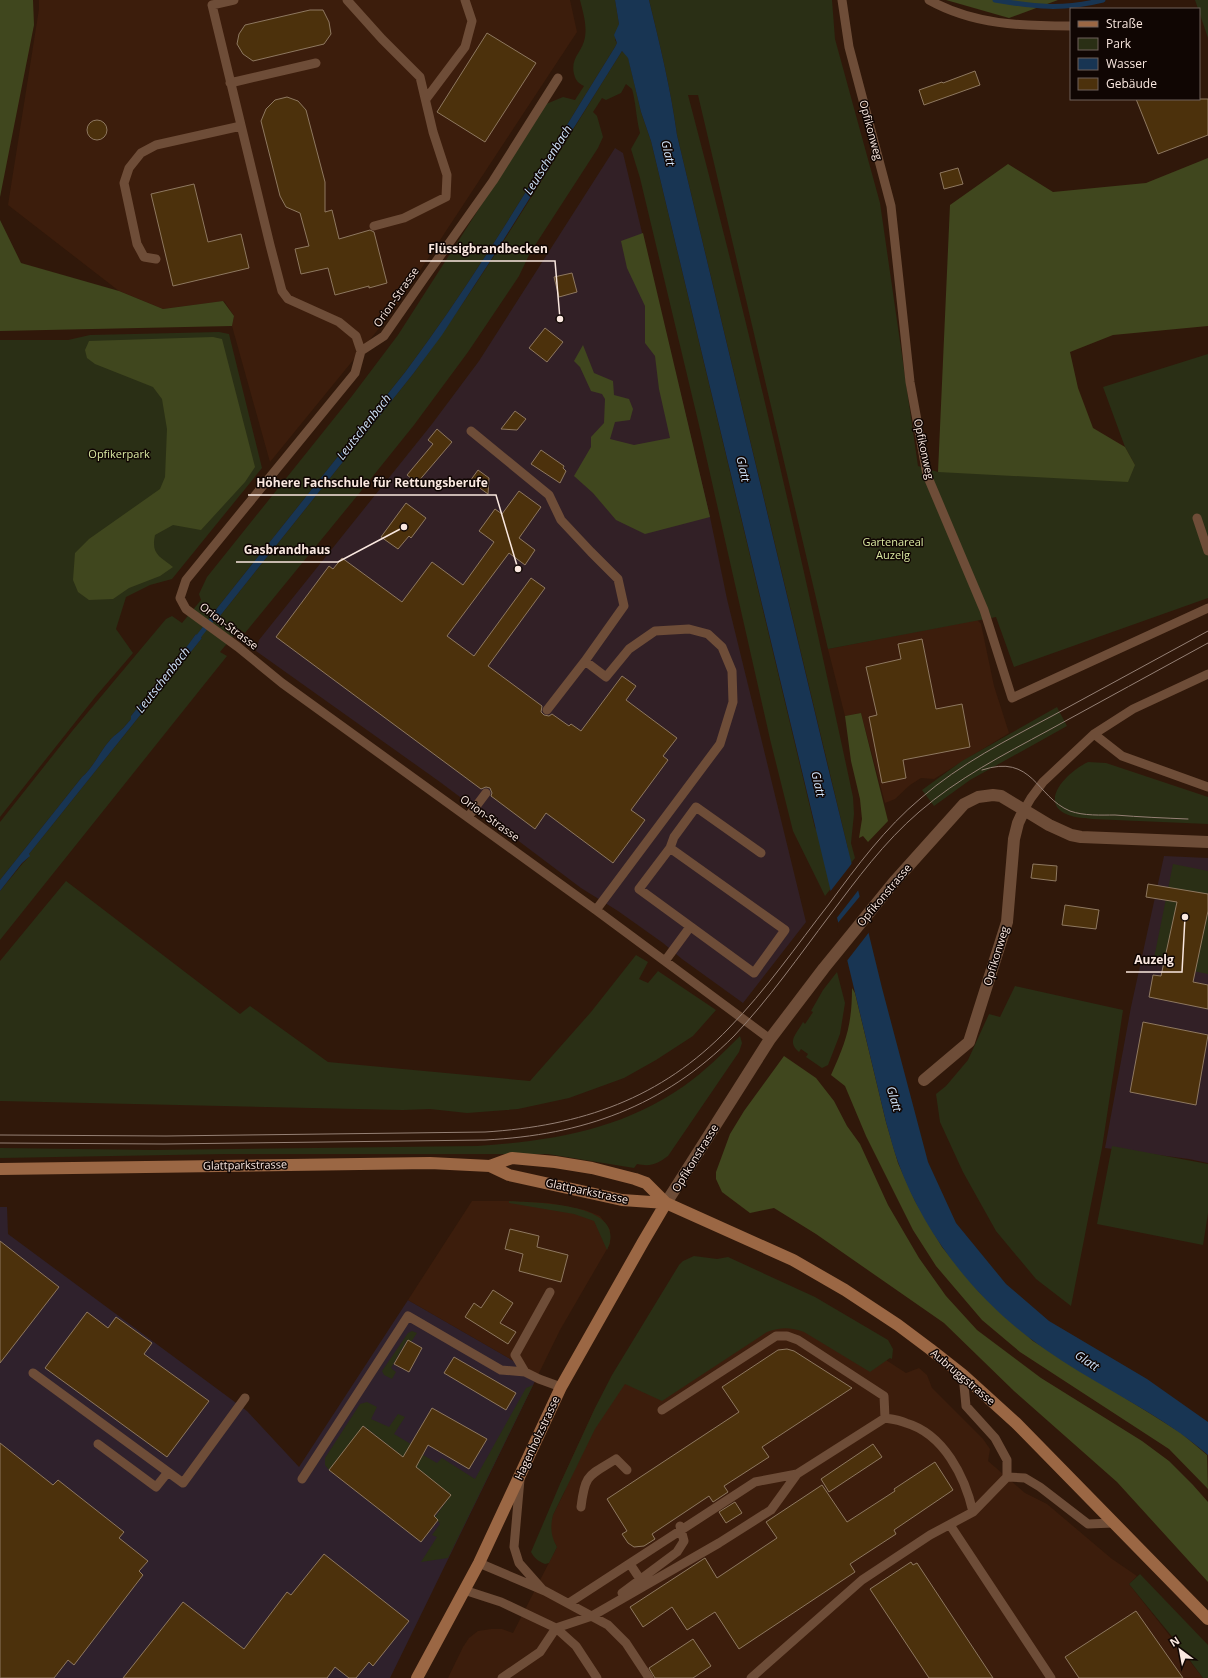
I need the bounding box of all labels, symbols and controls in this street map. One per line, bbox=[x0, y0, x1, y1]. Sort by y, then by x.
legend bbox=[1070, 8, 1200, 100]
text: Straße bbox=[1106, 15, 1143, 32]
text: Park bbox=[1106, 35, 1132, 52]
text: Wasser bbox=[1106, 55, 1147, 72]
text: Gebäude bbox=[1106, 75, 1157, 92]
street label: Opfikonweg bbox=[856, 98, 887, 162]
water label: Leutschenbach bbox=[519, 122, 576, 198]
water label: Glatt bbox=[657, 138, 680, 168]
callout: Flüssigbrandbecken bbox=[420, 237, 555, 261]
text: Flüssigbrandbecken bbox=[428, 240, 548, 257]
street label: Orion-Strasse bbox=[369, 264, 422, 330]
water label: Leutschenbach bbox=[333, 390, 395, 463]
street label: Opfikonweg bbox=[911, 417, 938, 481]
park label: Opfikerpark bbox=[88, 446, 150, 461]
water label: Glatt bbox=[732, 454, 755, 484]
callout: Höhere Fachschule für Rettungsberufe bbox=[248, 471, 496, 495]
text: Höhere Fachschule für Rettungsberufe bbox=[256, 474, 488, 491]
park label: Gartenareal Auzelg bbox=[862, 534, 924, 562]
callout: Gasbrandhaus bbox=[236, 538, 338, 562]
text: Gasbrandhaus bbox=[244, 541, 330, 558]
street label: Orion-Strasse bbox=[197, 599, 262, 653]
water label: Leutschenbach bbox=[132, 643, 194, 716]
water label: Glatt bbox=[807, 769, 830, 799]
street label: Orion-Strasse bbox=[458, 791, 523, 844]
street label: Opfikonstrasse bbox=[853, 860, 914, 929]
street label: Opfikonweg bbox=[979, 924, 1012, 987]
callout: Auzelg bbox=[1126, 948, 1182, 972]
text: Auzelg bbox=[1134, 951, 1174, 968]
water label: Glatt bbox=[883, 1084, 907, 1115]
street label: Opfikonstrasse bbox=[668, 1121, 721, 1195]
street label: Glattparkstrasse bbox=[203, 1156, 287, 1173]
street label: Glattparkstrasse bbox=[544, 1174, 630, 1207]
street label: Aubruggstrasse bbox=[928, 1345, 999, 1408]
water label: Glatt bbox=[1072, 1346, 1104, 1375]
street label: Hagenholzstrasse bbox=[511, 1393, 563, 1482]
north arrow bbox=[1160, 1630, 1200, 1670]
text: N bbox=[1167, 1632, 1182, 1650]

